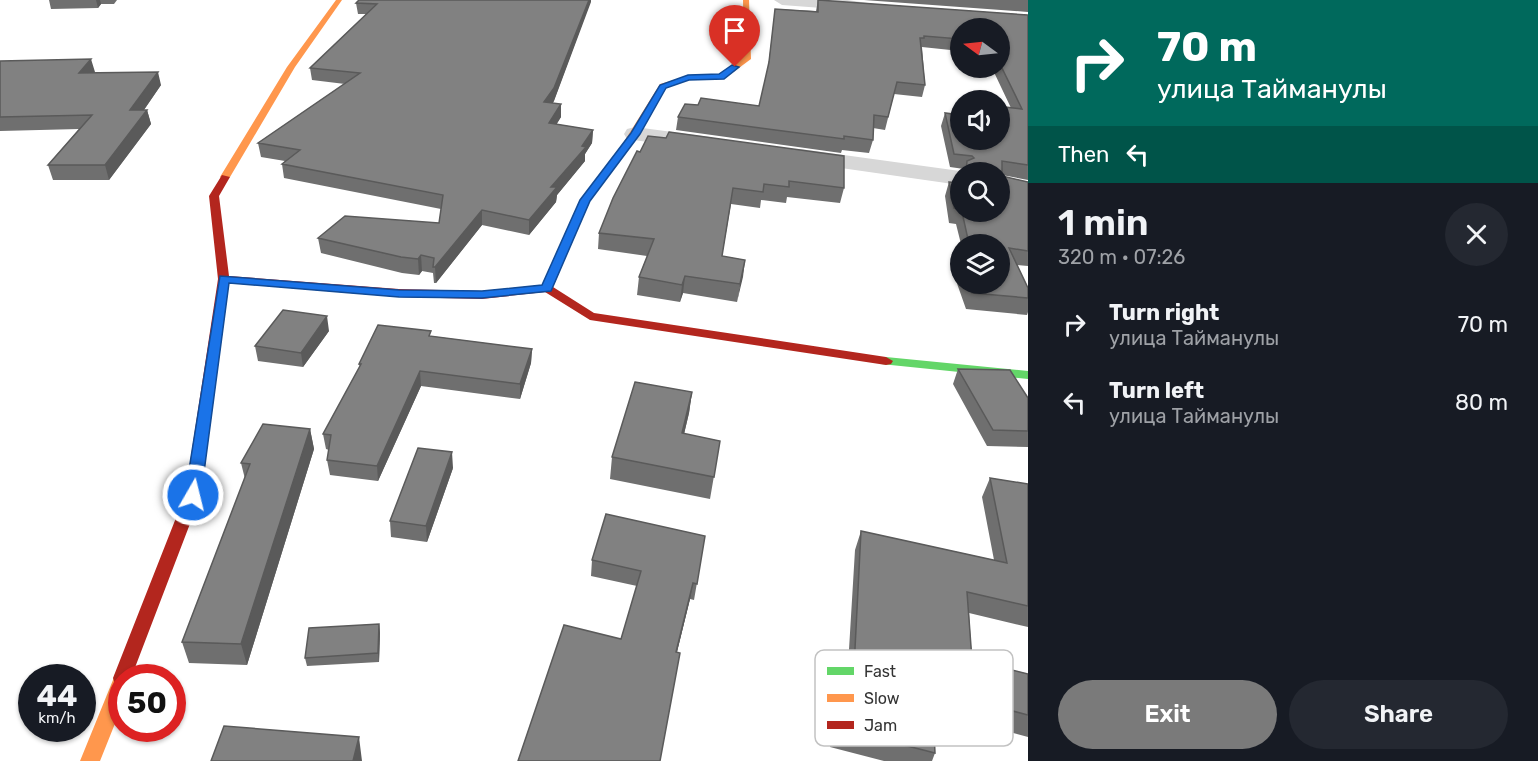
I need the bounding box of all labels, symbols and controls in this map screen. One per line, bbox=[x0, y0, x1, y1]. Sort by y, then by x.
pin bbox=[709, 5, 760, 67]
icon: arrive bbox=[718, 14, 751, 47]
north arrow bbox=[950, 18, 1010, 78]
map controls bbox=[950, 18, 1010, 294]
text: 70 m bbox=[1157, 22, 1257, 72]
icon: right bbox=[1058, 24, 1136, 102]
text: улица Тайманулы bbox=[1157, 73, 1387, 105]
button: sound bbox=[950, 90, 1010, 150]
icon: left bbox=[1121, 138, 1154, 171]
text: Then bbox=[1058, 141, 1109, 168]
button: search bbox=[950, 162, 1010, 222]
text: 1 min bbox=[1058, 201, 1149, 244]
button: close bbox=[1445, 203, 1508, 266]
button: layers bbox=[950, 234, 1010, 294]
text: 320 m · 07:26 bbox=[1058, 245, 1185, 269]
text: Turn right bbox=[1109, 299, 1219, 326]
icon: right bbox=[1058, 308, 1091, 341]
text: 70 m bbox=[1458, 311, 1508, 338]
text: улица Тайманулы bbox=[1109, 326, 1279, 350]
text: Turn left bbox=[1109, 377, 1204, 404]
icon: left bbox=[1058, 386, 1091, 419]
text: 80 m bbox=[1455, 389, 1508, 416]
text: улица Тайманулы bbox=[1109, 404, 1279, 428]
position arrow bbox=[161, 463, 225, 527]
legend bbox=[815, 650, 1013, 746]
text: Fast bbox=[864, 662, 896, 681]
speed limit sign: 50 bbox=[108, 664, 186, 742]
text: 44 bbox=[37, 678, 77, 714]
button: Exit bbox=[1058, 680, 1277, 749]
button: Share bbox=[1289, 680, 1508, 749]
text: Slow bbox=[864, 689, 900, 708]
text: km/h bbox=[38, 709, 76, 727]
text: Jam bbox=[864, 716, 897, 735]

